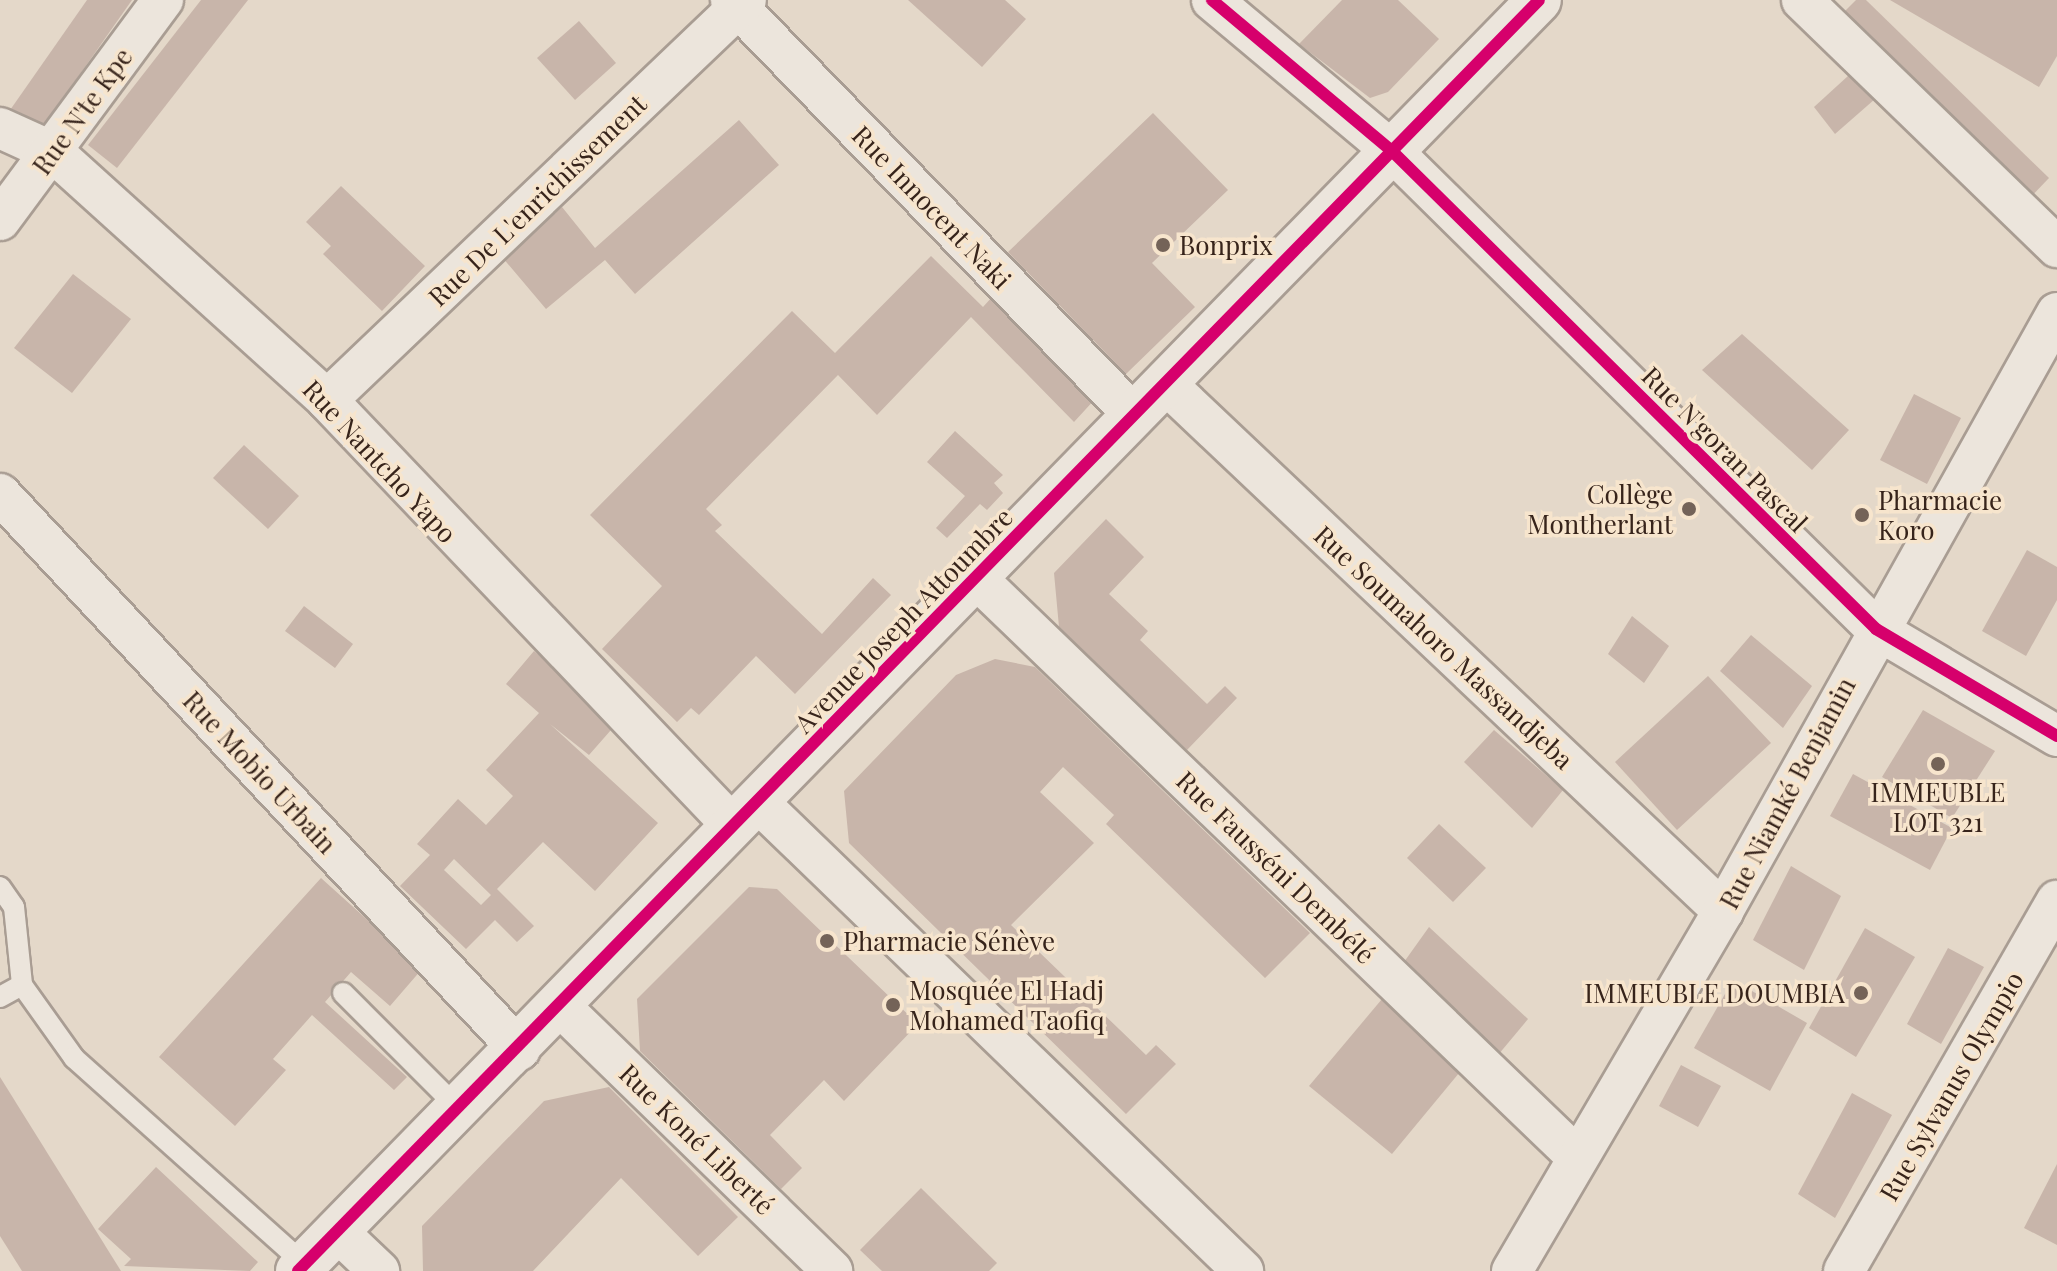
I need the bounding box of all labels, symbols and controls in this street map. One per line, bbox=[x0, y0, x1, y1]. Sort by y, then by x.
street label: Rue N'te Kpe bbox=[26, 42, 138, 180]
street label: Rue De L'enrichissement bbox=[422, 88, 652, 312]
street label: Rue Innocent Naki bbox=[846, 119, 1018, 295]
place label: Bonprix bbox=[1179, 229, 1273, 261]
marker: Bonprix bbox=[1154, 236, 1172, 254]
street label: Rue N'goran Pascal bbox=[1636, 360, 1814, 538]
street label: Rue Nantcho Yapo bbox=[296, 373, 464, 549]
place label: Collège Montherlant bbox=[1527, 478, 1673, 540]
place label: Pharmacie Koro bbox=[1878, 484, 2002, 546]
marker: Collège Montherlant bbox=[1680, 500, 1698, 518]
street label: Avenue Joseph Attoumbre bbox=[787, 501, 1019, 739]
marker: Pharmacie Koro bbox=[1853, 506, 1871, 524]
street label: Rue Soumahoro Massandjeba bbox=[1308, 519, 1580, 775]
street label: Rue Niamké Benjamin bbox=[1713, 672, 1861, 914]
street label: Rue Mobio Urbain bbox=[177, 685, 343, 859]
marker: IMMEUBLE LOT 321 bbox=[1929, 755, 1947, 773]
street label: Rue Fausséni Dembélé bbox=[1170, 764, 1382, 970]
place label: IMMEUBLE LOT 321 bbox=[1871, 776, 2005, 838]
place label: Pharmacie Sénève bbox=[843, 925, 1055, 957]
marker: Pharmacie Sénève bbox=[818, 932, 836, 950]
street label: Rue Sylvanus Olympio bbox=[1873, 966, 2029, 1206]
place label: Mosquée El Hadj Mohamed Taofiq bbox=[909, 974, 1105, 1036]
place label: IMMEUBLE DOUMBIA bbox=[1584, 977, 1845, 1009]
marker: IMMEUBLE DOUMBIA bbox=[1852, 984, 1870, 1002]
marker: Mosquée El Hadj Mohamed Taofiq bbox=[884, 996, 902, 1014]
street label: Rue Koné Liberté bbox=[613, 1057, 781, 1221]

